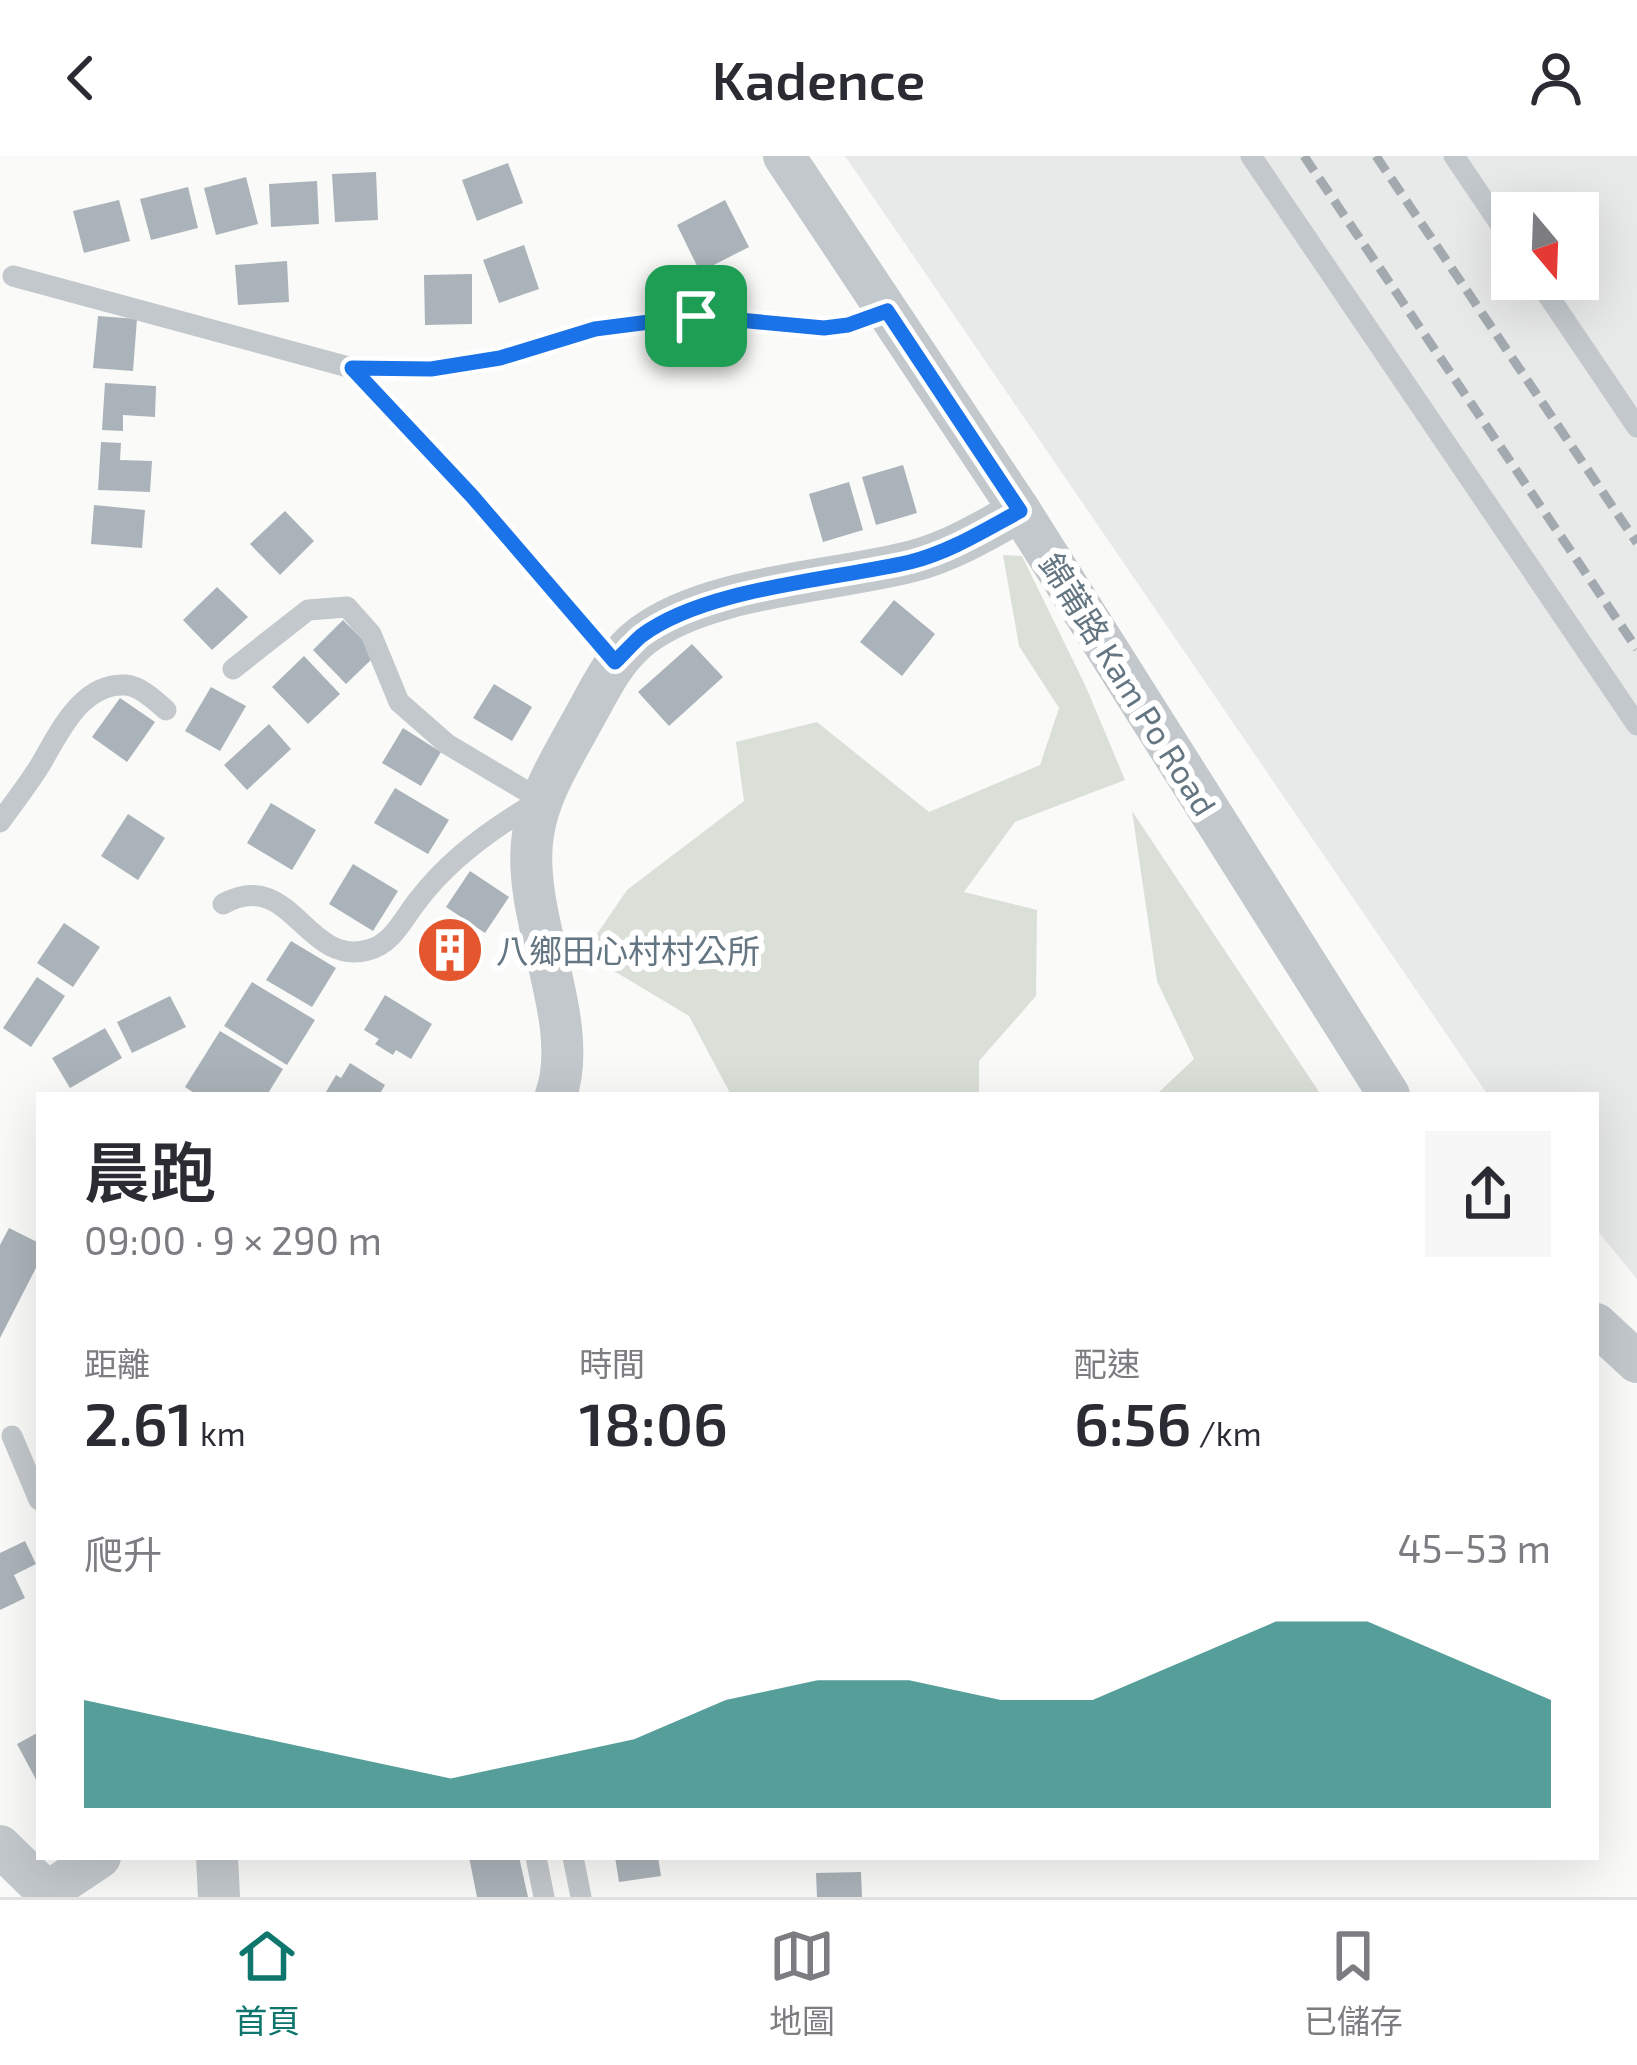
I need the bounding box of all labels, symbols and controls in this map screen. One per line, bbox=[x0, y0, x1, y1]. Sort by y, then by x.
icon: back bbox=[48, 45, 114, 111]
icon: person bbox=[1523, 45, 1589, 111]
text: Kadence bbox=[712, 46, 925, 111]
north arrow bbox=[1491, 192, 1599, 300]
map controls bbox=[1491, 192, 1599, 300]
pin bbox=[645, 265, 747, 367]
icon: arrive bbox=[663, 283, 729, 349]
street label: 錦莆路 Kam Po Road bbox=[1032, 546, 1226, 822]
building icon: 八鄉田心村村公所 bbox=[415, 915, 485, 985]
place label: 八鄉田心村村公所 bbox=[496, 930, 760, 970]
text: 晨跑 bbox=[84, 1131, 216, 1210]
button: share bbox=[1425, 1131, 1551, 1257]
text: 09:00 · 9 × 290 m bbox=[84, 1216, 382, 1263]
text: 距離 bbox=[84, 1343, 150, 1383]
text: 時間 bbox=[579, 1343, 645, 1383]
text: 配速 bbox=[1074, 1343, 1140, 1383]
text: 2.61 bbox=[84, 1386, 193, 1458]
text: 18:06 bbox=[579, 1386, 728, 1458]
text: 6:56 bbox=[1074, 1386, 1191, 1458]
text: km bbox=[193, 1413, 246, 1453]
text: /km bbox=[1191, 1413, 1262, 1453]
text: 45–53 m bbox=[1398, 1524, 1551, 1571]
text: 爬升 bbox=[84, 1530, 162, 1577]
tab: 首頁 bbox=[234, 1923, 300, 2043]
tab: 地圖 bbox=[769, 1923, 835, 2043]
tab: 已儲存 bbox=[1304, 1923, 1403, 2043]

